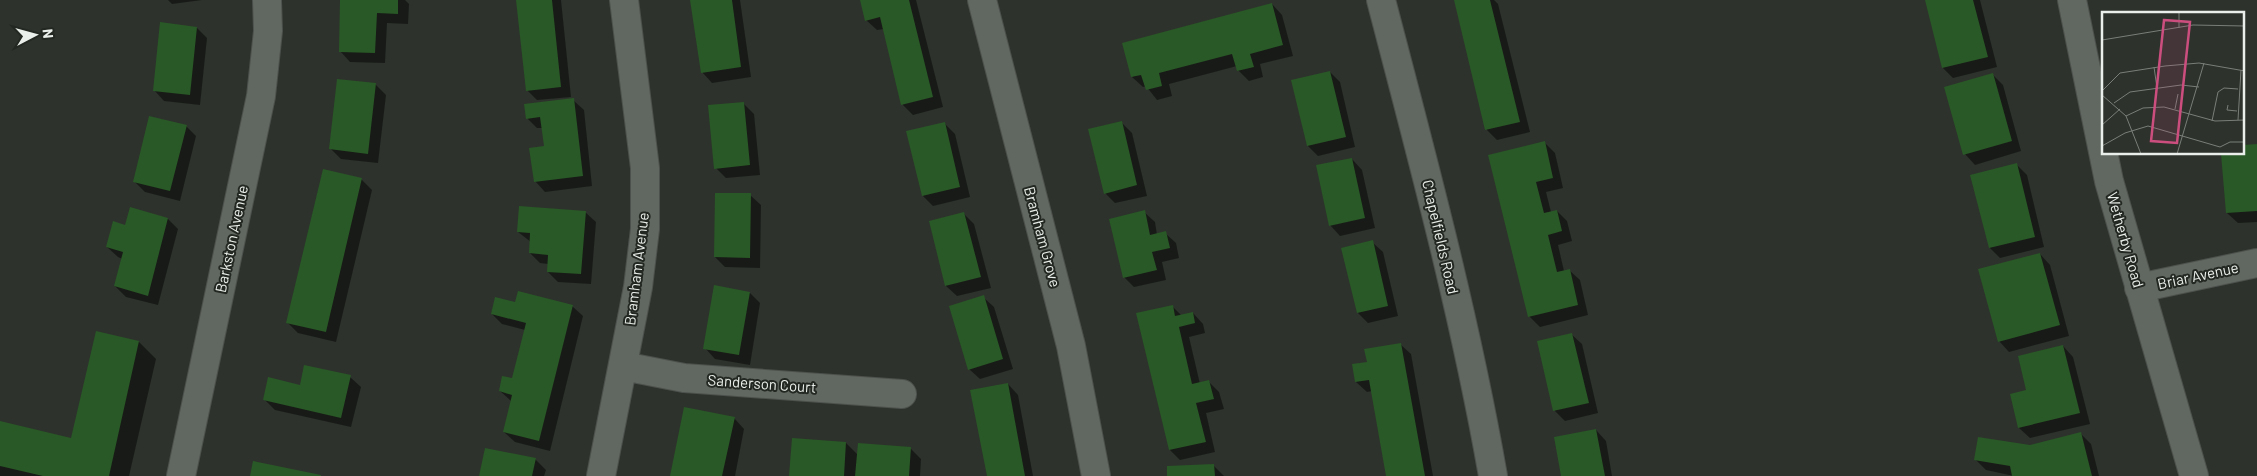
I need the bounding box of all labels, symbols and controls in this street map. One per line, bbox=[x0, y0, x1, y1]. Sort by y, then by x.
north arrow bbox=[10, 10, 60, 60]
inset map bbox=[2102, 12, 2244, 155]
text: N bbox=[39, 28, 57, 39]
street label: Chapelfields Road bbox=[1419, 178, 1463, 296]
street label: Barkston Avenue bbox=[211, 183, 251, 294]
street label: Bramham Grove bbox=[1021, 184, 1065, 289]
street label: Wetherby Road bbox=[2104, 190, 2148, 289]
street label: Bramham Avenue bbox=[620, 211, 652, 326]
street label: Briar Avenue bbox=[2156, 258, 2240, 292]
street label: Sanderson Court bbox=[707, 370, 817, 396]

